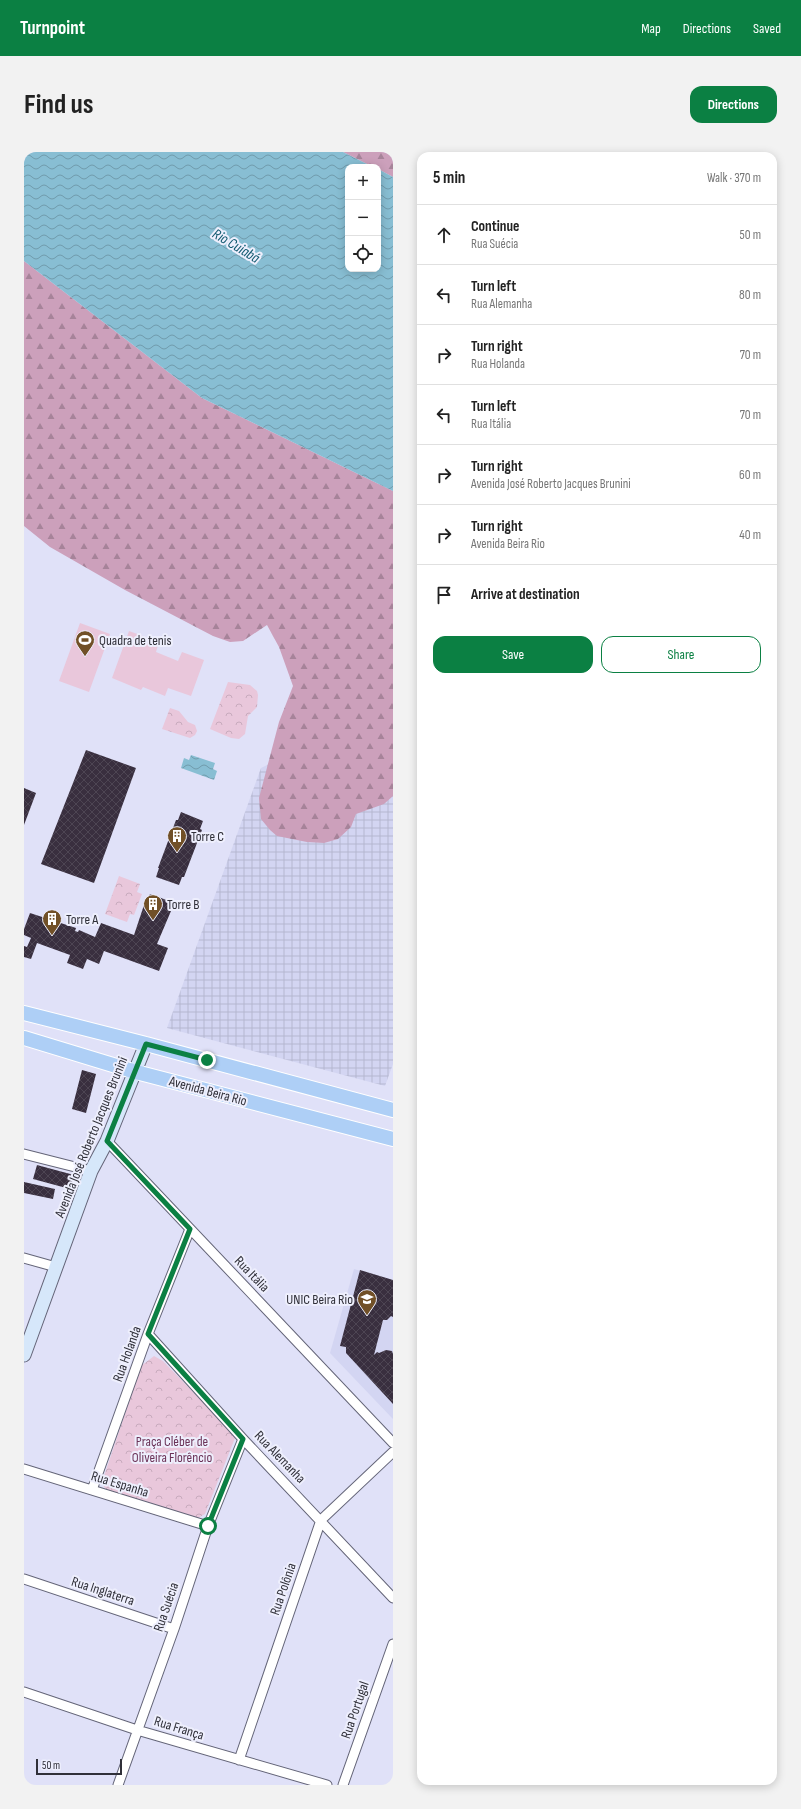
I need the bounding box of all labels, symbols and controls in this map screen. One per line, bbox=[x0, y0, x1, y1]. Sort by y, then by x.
text: Turnpoint bbox=[20, 17, 85, 40]
text: Map bbox=[641, 20, 661, 37]
text: Directions bbox=[683, 20, 731, 37]
text: Saved bbox=[753, 20, 781, 37]
button: Directions bbox=[690, 86, 777, 123]
text: Find us bbox=[24, 88, 93, 121]
map controls bbox=[345, 164, 381, 272]
button: + bbox=[345, 164, 381, 200]
text: 5 min bbox=[433, 168, 465, 188]
text: Walk · 370 m bbox=[707, 170, 761, 186]
button: − bbox=[345, 200, 381, 236]
text: Continue bbox=[471, 217, 520, 236]
water label: Rio Cuiabá bbox=[209, 224, 263, 268]
icon: ahead bbox=[433, 224, 455, 246]
text: 50 m bbox=[740, 227, 761, 243]
button: locate bbox=[345, 236, 381, 272]
text: Rua Suécia bbox=[471, 236, 518, 252]
text: Turn left bbox=[471, 277, 516, 296]
icon: left bbox=[433, 284, 455, 306]
text: 80 m bbox=[739, 287, 761, 303]
text: Rua Alemanha bbox=[471, 296, 532, 312]
text: Turn right bbox=[471, 337, 523, 356]
icon: right bbox=[433, 344, 455, 366]
text: 70 m bbox=[740, 347, 761, 363]
text: Rua Holanda bbox=[471, 356, 525, 372]
text: Turn left bbox=[471, 397, 516, 416]
icon: left bbox=[433, 404, 455, 426]
text: 70 m bbox=[740, 407, 761, 423]
text: Rua Itália bbox=[471, 416, 511, 432]
text: Turn right bbox=[471, 457, 523, 476]
icon: right bbox=[433, 464, 455, 486]
text: 60 m bbox=[739, 467, 761, 483]
text: Avenida José Roberto Jacques Brunini bbox=[471, 476, 631, 492]
text: Turn right bbox=[471, 517, 523, 536]
icon: right bbox=[433, 524, 455, 546]
text: 40 m bbox=[739, 527, 761, 543]
text: Avenida Beira Rio bbox=[471, 536, 545, 552]
icon: arrive bbox=[433, 584, 455, 606]
text: Arrive at destination bbox=[471, 585, 580, 604]
sports icon: Quadra de tenis bbox=[74, 629, 96, 657]
place label: Quadra de tenis bbox=[99, 632, 171, 649]
button: Save bbox=[433, 636, 593, 673]
button: Share bbox=[601, 636, 761, 673]
building icon: Torre C bbox=[166, 825, 188, 853]
place label: Torre C bbox=[191, 828, 224, 845]
building icon: Torre B bbox=[142, 893, 164, 921]
place label: Torre B bbox=[167, 896, 199, 913]
building icon: Torre A bbox=[41, 908, 63, 936]
place label: Torre A bbox=[66, 911, 99, 928]
route end bbox=[198, 1051, 216, 1069]
street label: Avenida José Roberto Jacques Brunini bbox=[51, 1054, 131, 1221]
street label: Avenida Beira Rio bbox=[166, 1072, 249, 1110]
street label: Rua Itália bbox=[231, 1253, 273, 1295]
school or university icon: UNIC Beira Rio bbox=[356, 1288, 378, 1316]
place label: UNIC Beira Rio bbox=[286, 1291, 353, 1308]
street label: Rua Holanda bbox=[109, 1324, 145, 1384]
street label: Rua Alemanha bbox=[251, 1427, 309, 1487]
park label: Praça Cléber de Oliveira Florêncio bbox=[132, 1433, 212, 1466]
street label: Rua Espanha bbox=[89, 1467, 151, 1501]
route start bbox=[199, 1517, 217, 1535]
street label: Rua Polônia bbox=[266, 1561, 300, 1617]
street label: Rua Inglaterra bbox=[69, 1573, 137, 1609]
street label: Rua Suécia bbox=[150, 1580, 182, 1634]
street label: Rua Portugal bbox=[337, 1679, 373, 1741]
street label: Rua França bbox=[152, 1712, 206, 1744]
scale bar bbox=[36, 1757, 122, 1776]
text: 50 m bbox=[42, 1759, 60, 1772]

